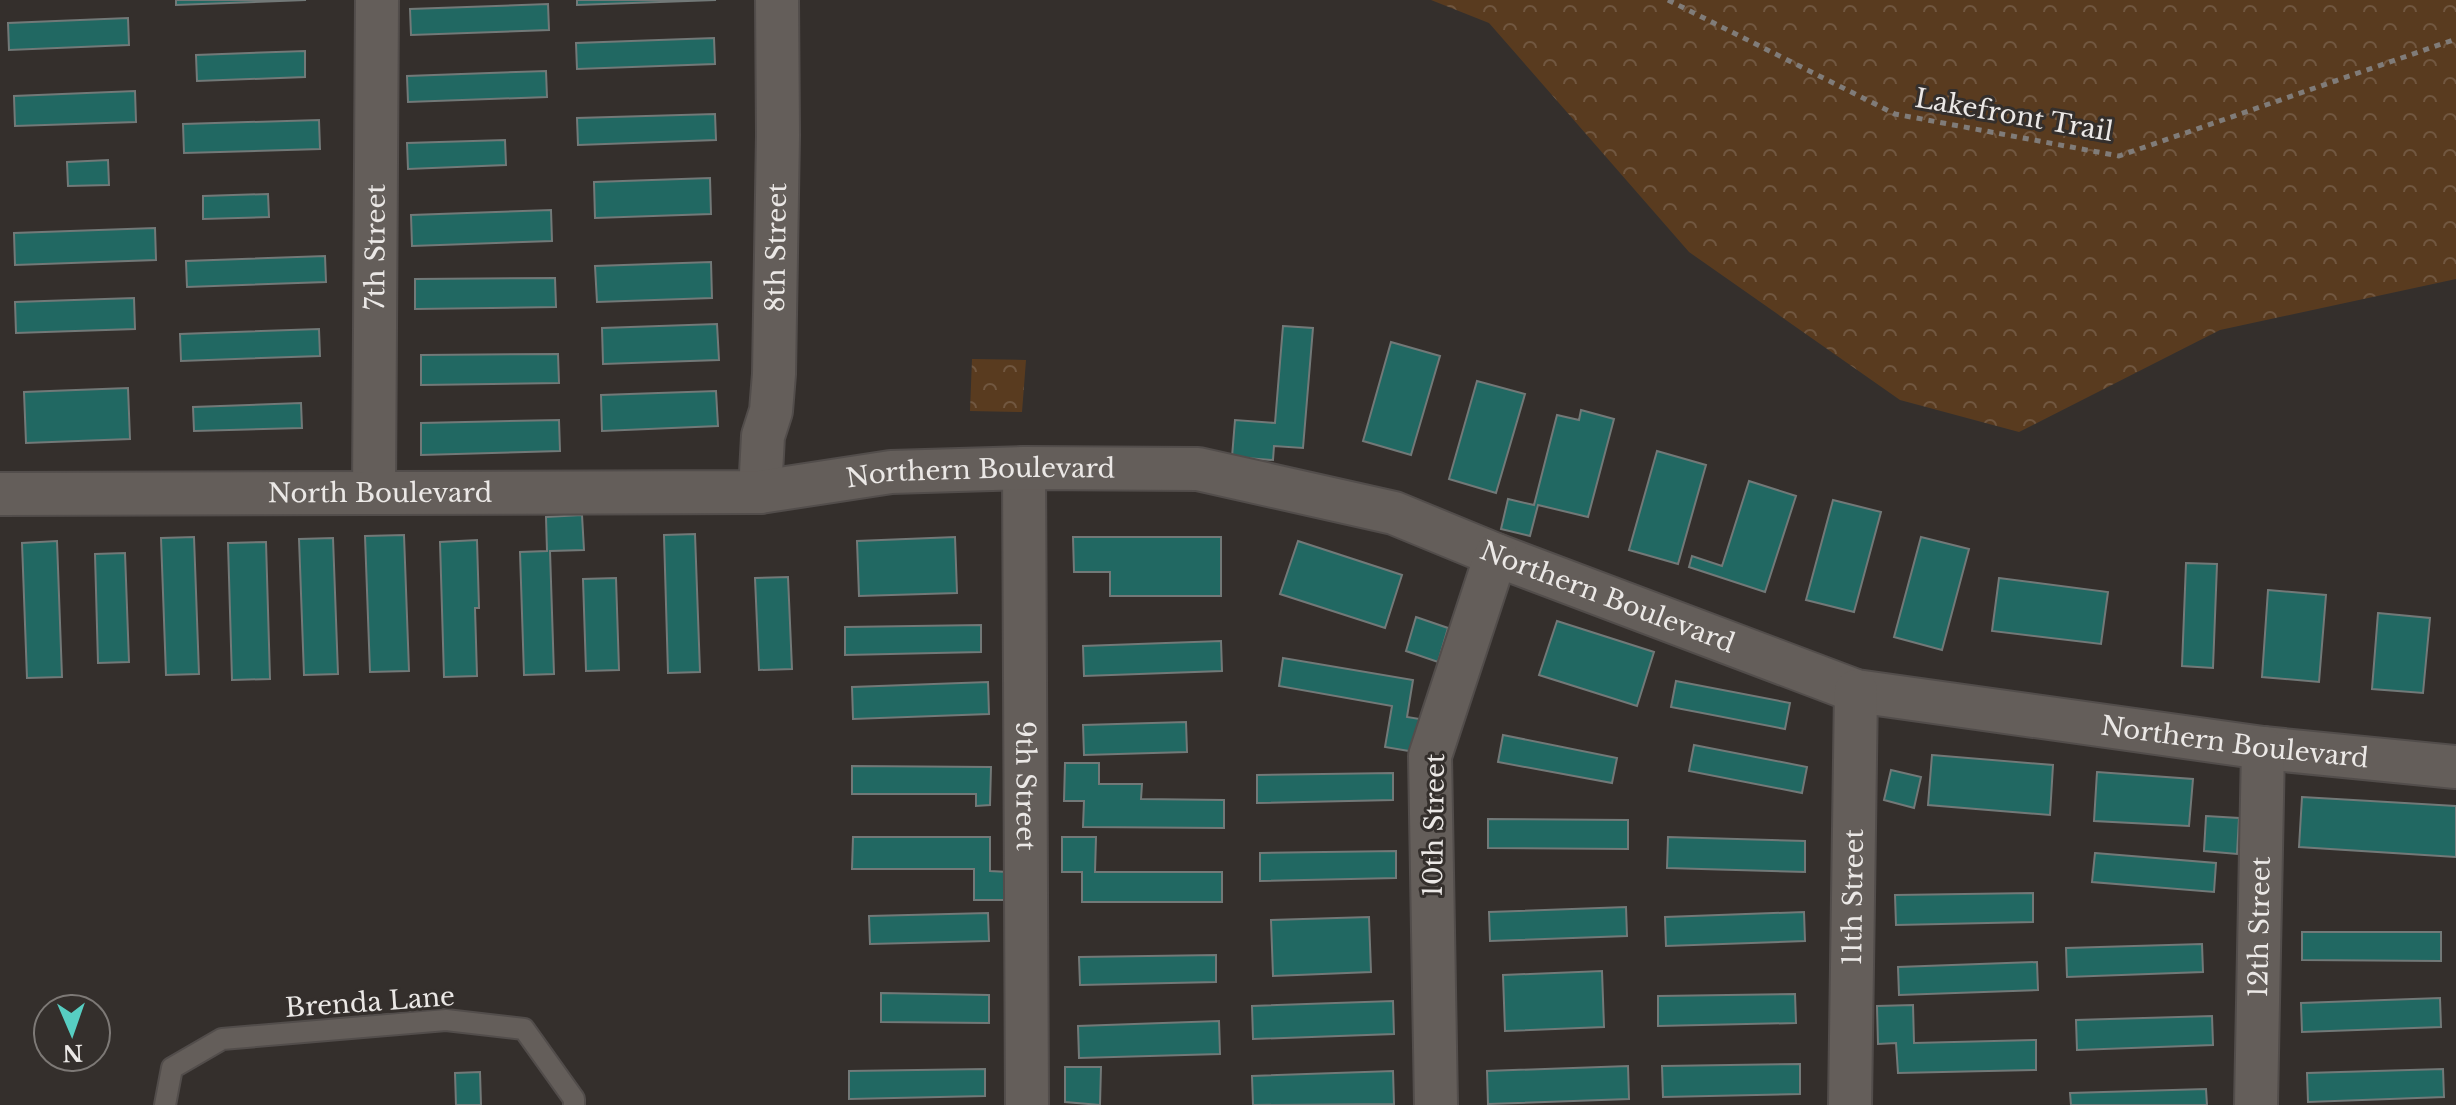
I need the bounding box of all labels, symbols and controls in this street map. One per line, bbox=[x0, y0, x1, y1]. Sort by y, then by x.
street label: Lakefront Trail bbox=[1912, 82, 2116, 148]
street label: 8th Street bbox=[759, 182, 793, 312]
street label: 7th Street bbox=[359, 183, 392, 310]
street label: Northern Boulevard bbox=[844, 452, 1115, 495]
street label: North Boulevard bbox=[268, 477, 492, 509]
street label: Northern Boulevard bbox=[1475, 534, 1739, 660]
street label: Northern Boulevard bbox=[2099, 709, 2370, 774]
street label: 9th Street bbox=[1009, 721, 1042, 851]
street label: 10th Street bbox=[1417, 753, 1451, 897]
street label: 11th Street bbox=[1836, 828, 1870, 966]
street label: 12th Street bbox=[2242, 856, 2277, 998]
street label: Brenda Lane bbox=[284, 980, 456, 1024]
north arrow bbox=[32, 993, 112, 1073]
text: N bbox=[62, 1039, 83, 1066]

